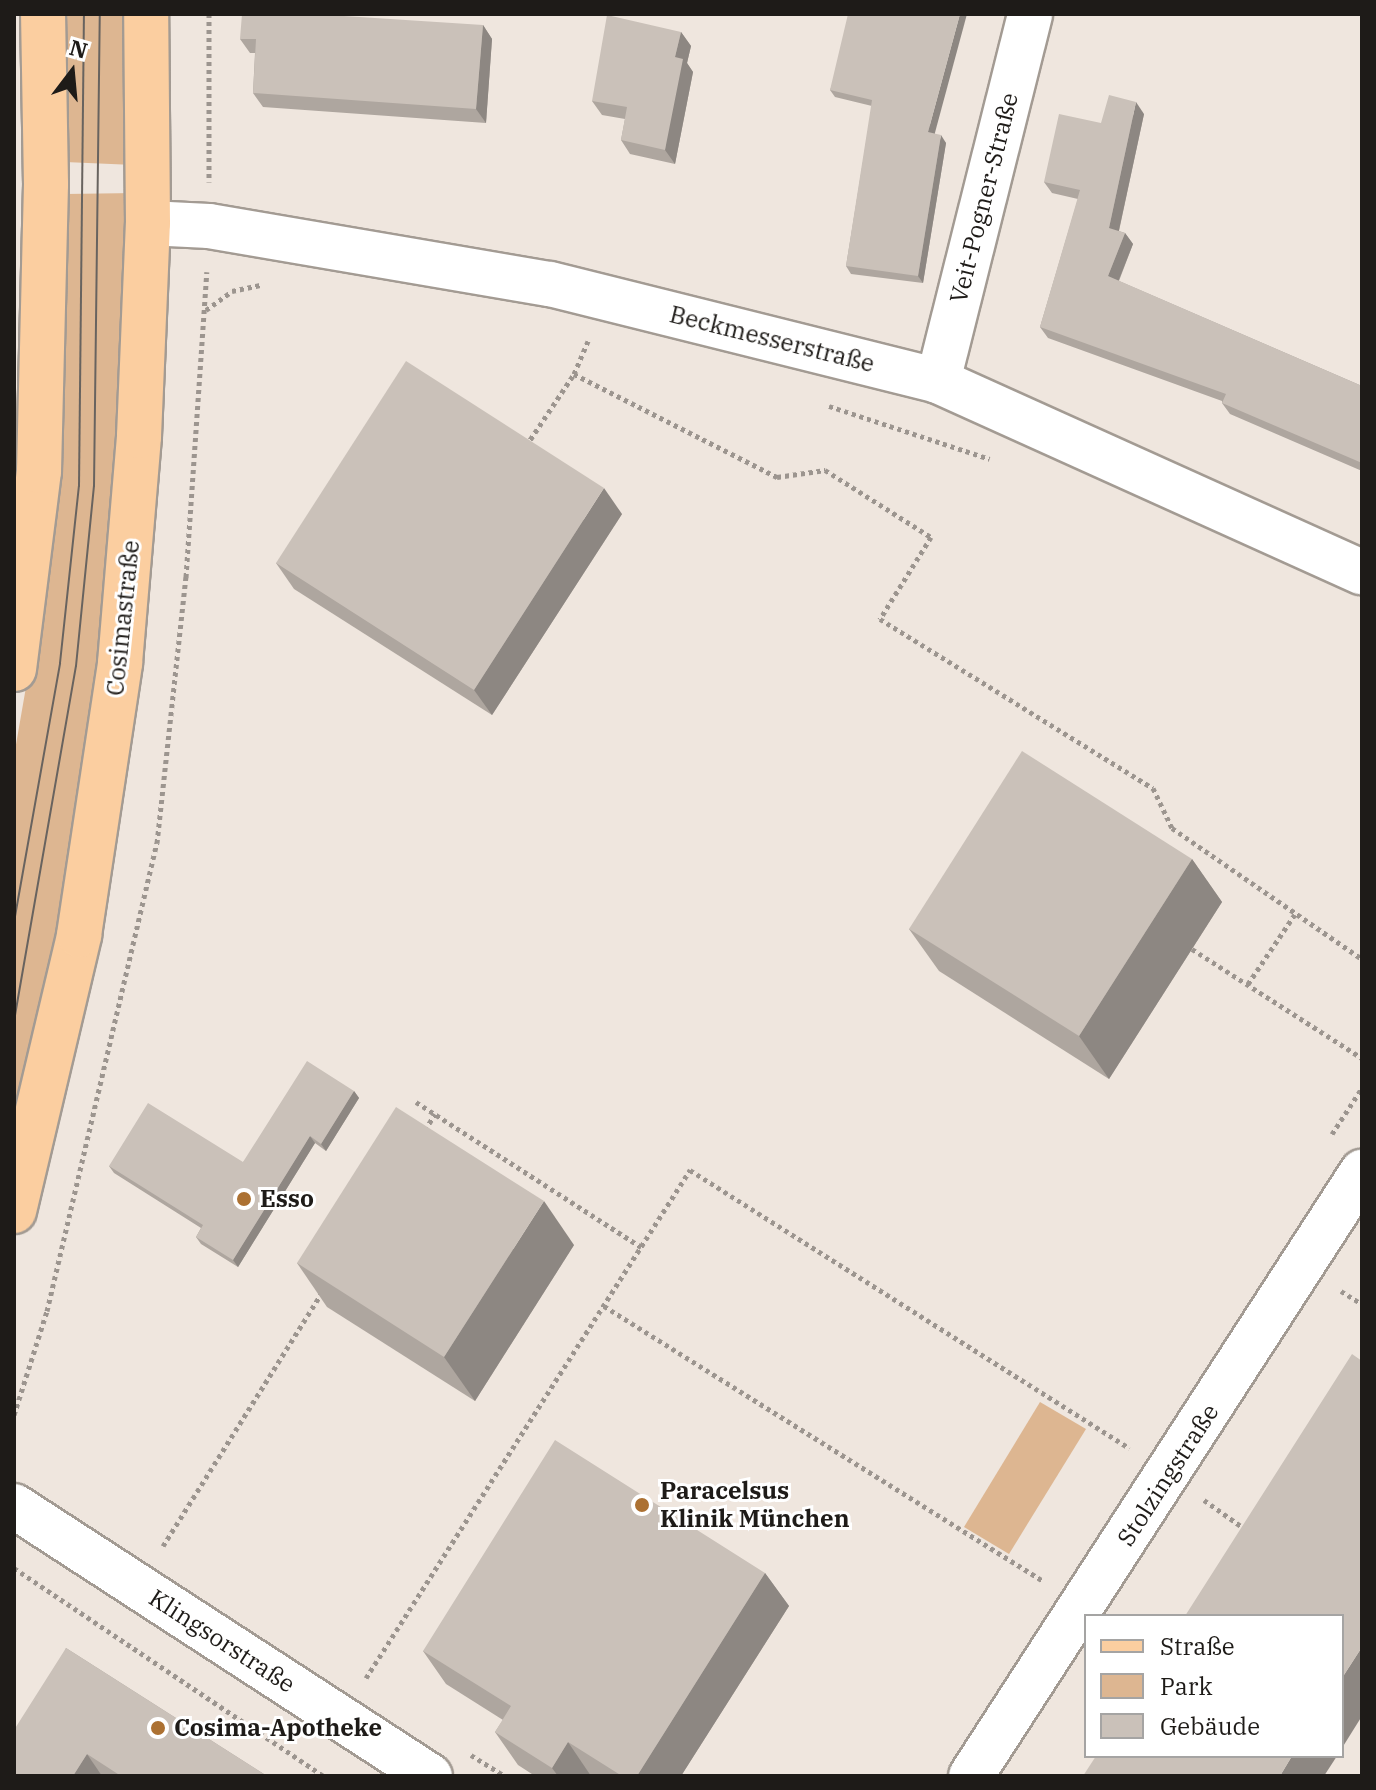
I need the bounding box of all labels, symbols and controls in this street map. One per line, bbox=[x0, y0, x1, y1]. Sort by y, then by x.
north arrow bbox=[32, 32, 112, 112]
text: N bbox=[66, 32, 91, 65]
street label: Veit-Pogner-Straße bbox=[944, 90, 1024, 306]
street label: Beckmesserstraße bbox=[667, 300, 877, 378]
street label: Cosimastraße bbox=[101, 539, 145, 697]
place label: Esso bbox=[260, 1185, 314, 1213]
marker: Esso bbox=[235, 1190, 253, 1208]
street label: Stolzingstraße bbox=[1111, 1399, 1225, 1551]
place label: Paracelsus Klinik München bbox=[660, 1477, 850, 1533]
marker: Paracelsus Klinik München bbox=[631, 1494, 653, 1516]
street label: Klingsorstraße bbox=[144, 1583, 300, 1699]
legend bbox=[1084, 1614, 1344, 1758]
text: Straße bbox=[1160, 1630, 1235, 1662]
text: Park bbox=[1160, 1670, 1212, 1702]
text: Gebäude bbox=[1160, 1710, 1260, 1742]
place label: Cosima-Apotheke bbox=[174, 1714, 382, 1742]
marker: Cosima-Apotheke bbox=[149, 1719, 167, 1737]

